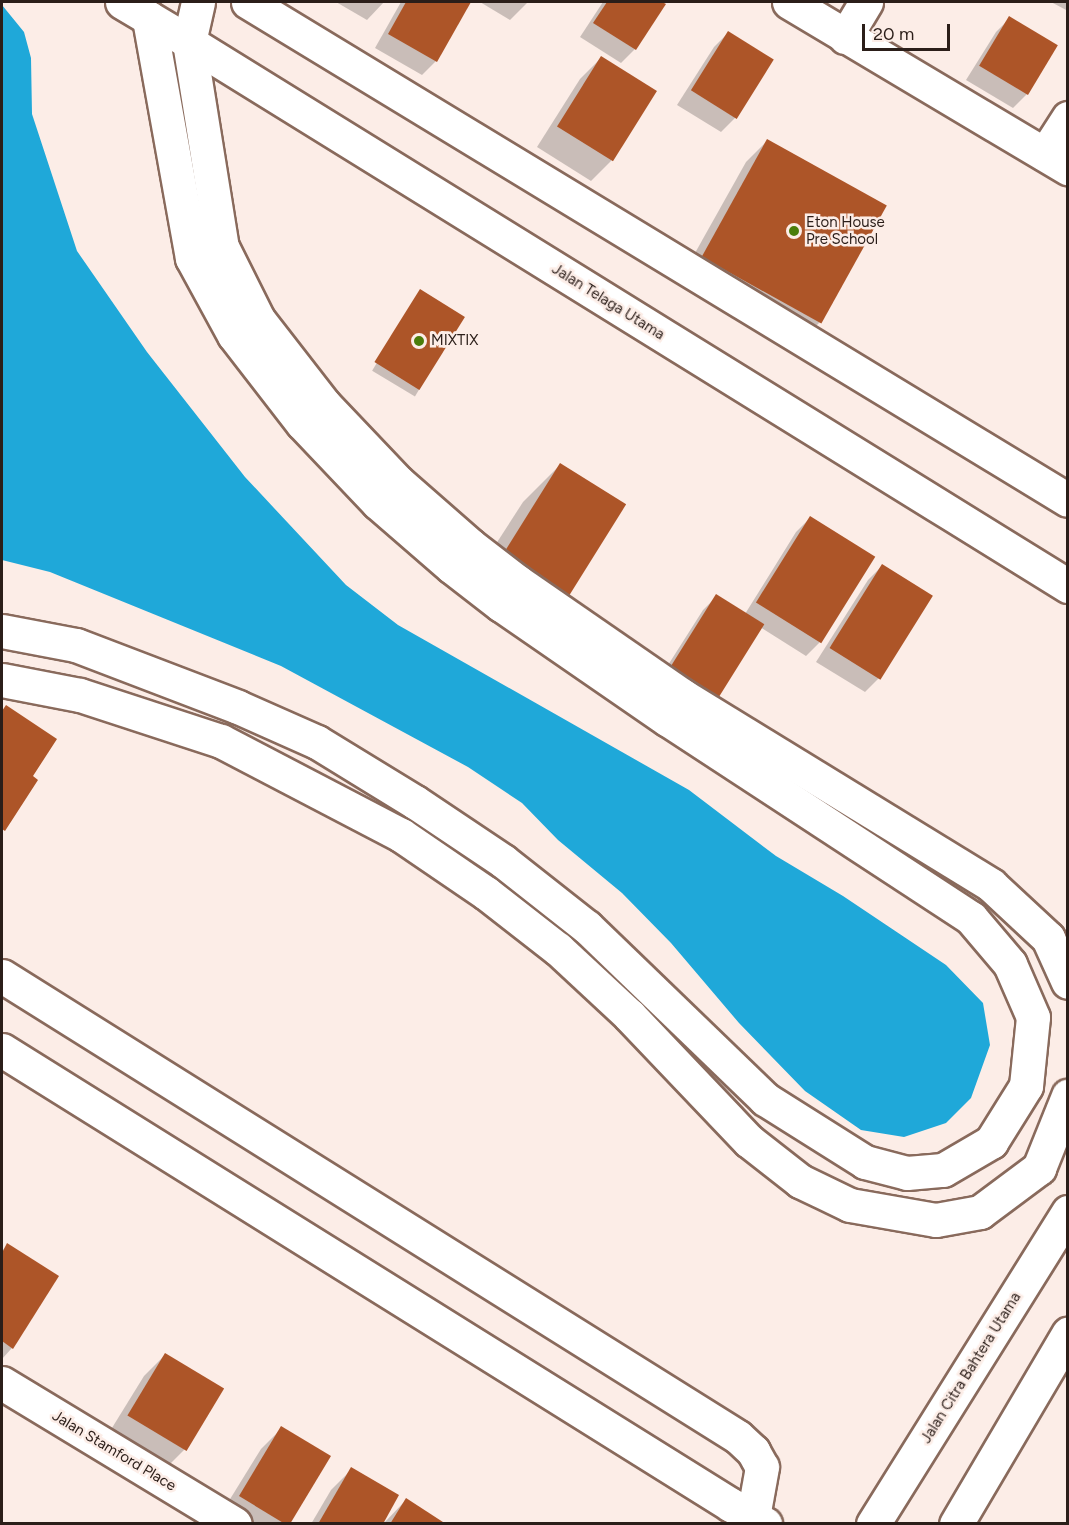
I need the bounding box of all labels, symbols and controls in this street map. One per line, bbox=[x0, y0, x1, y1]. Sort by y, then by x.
scale bar bbox=[865, 12, 954, 50]
text: 20 m bbox=[873, 23, 914, 45]
place label: Eton House Pre School bbox=[806, 213, 885, 248]
marker: Eton House Pre School bbox=[787, 224, 801, 238]
street label: Jalan Telaga Utama bbox=[548, 260, 668, 344]
place label: MIXTIX bbox=[431, 332, 479, 350]
marker: MIXTIX bbox=[412, 334, 426, 348]
street label: Jalan Citra Bahtera Utama bbox=[917, 1289, 1025, 1447]
street label: Jalan Stamford Place bbox=[49, 1407, 179, 1495]

